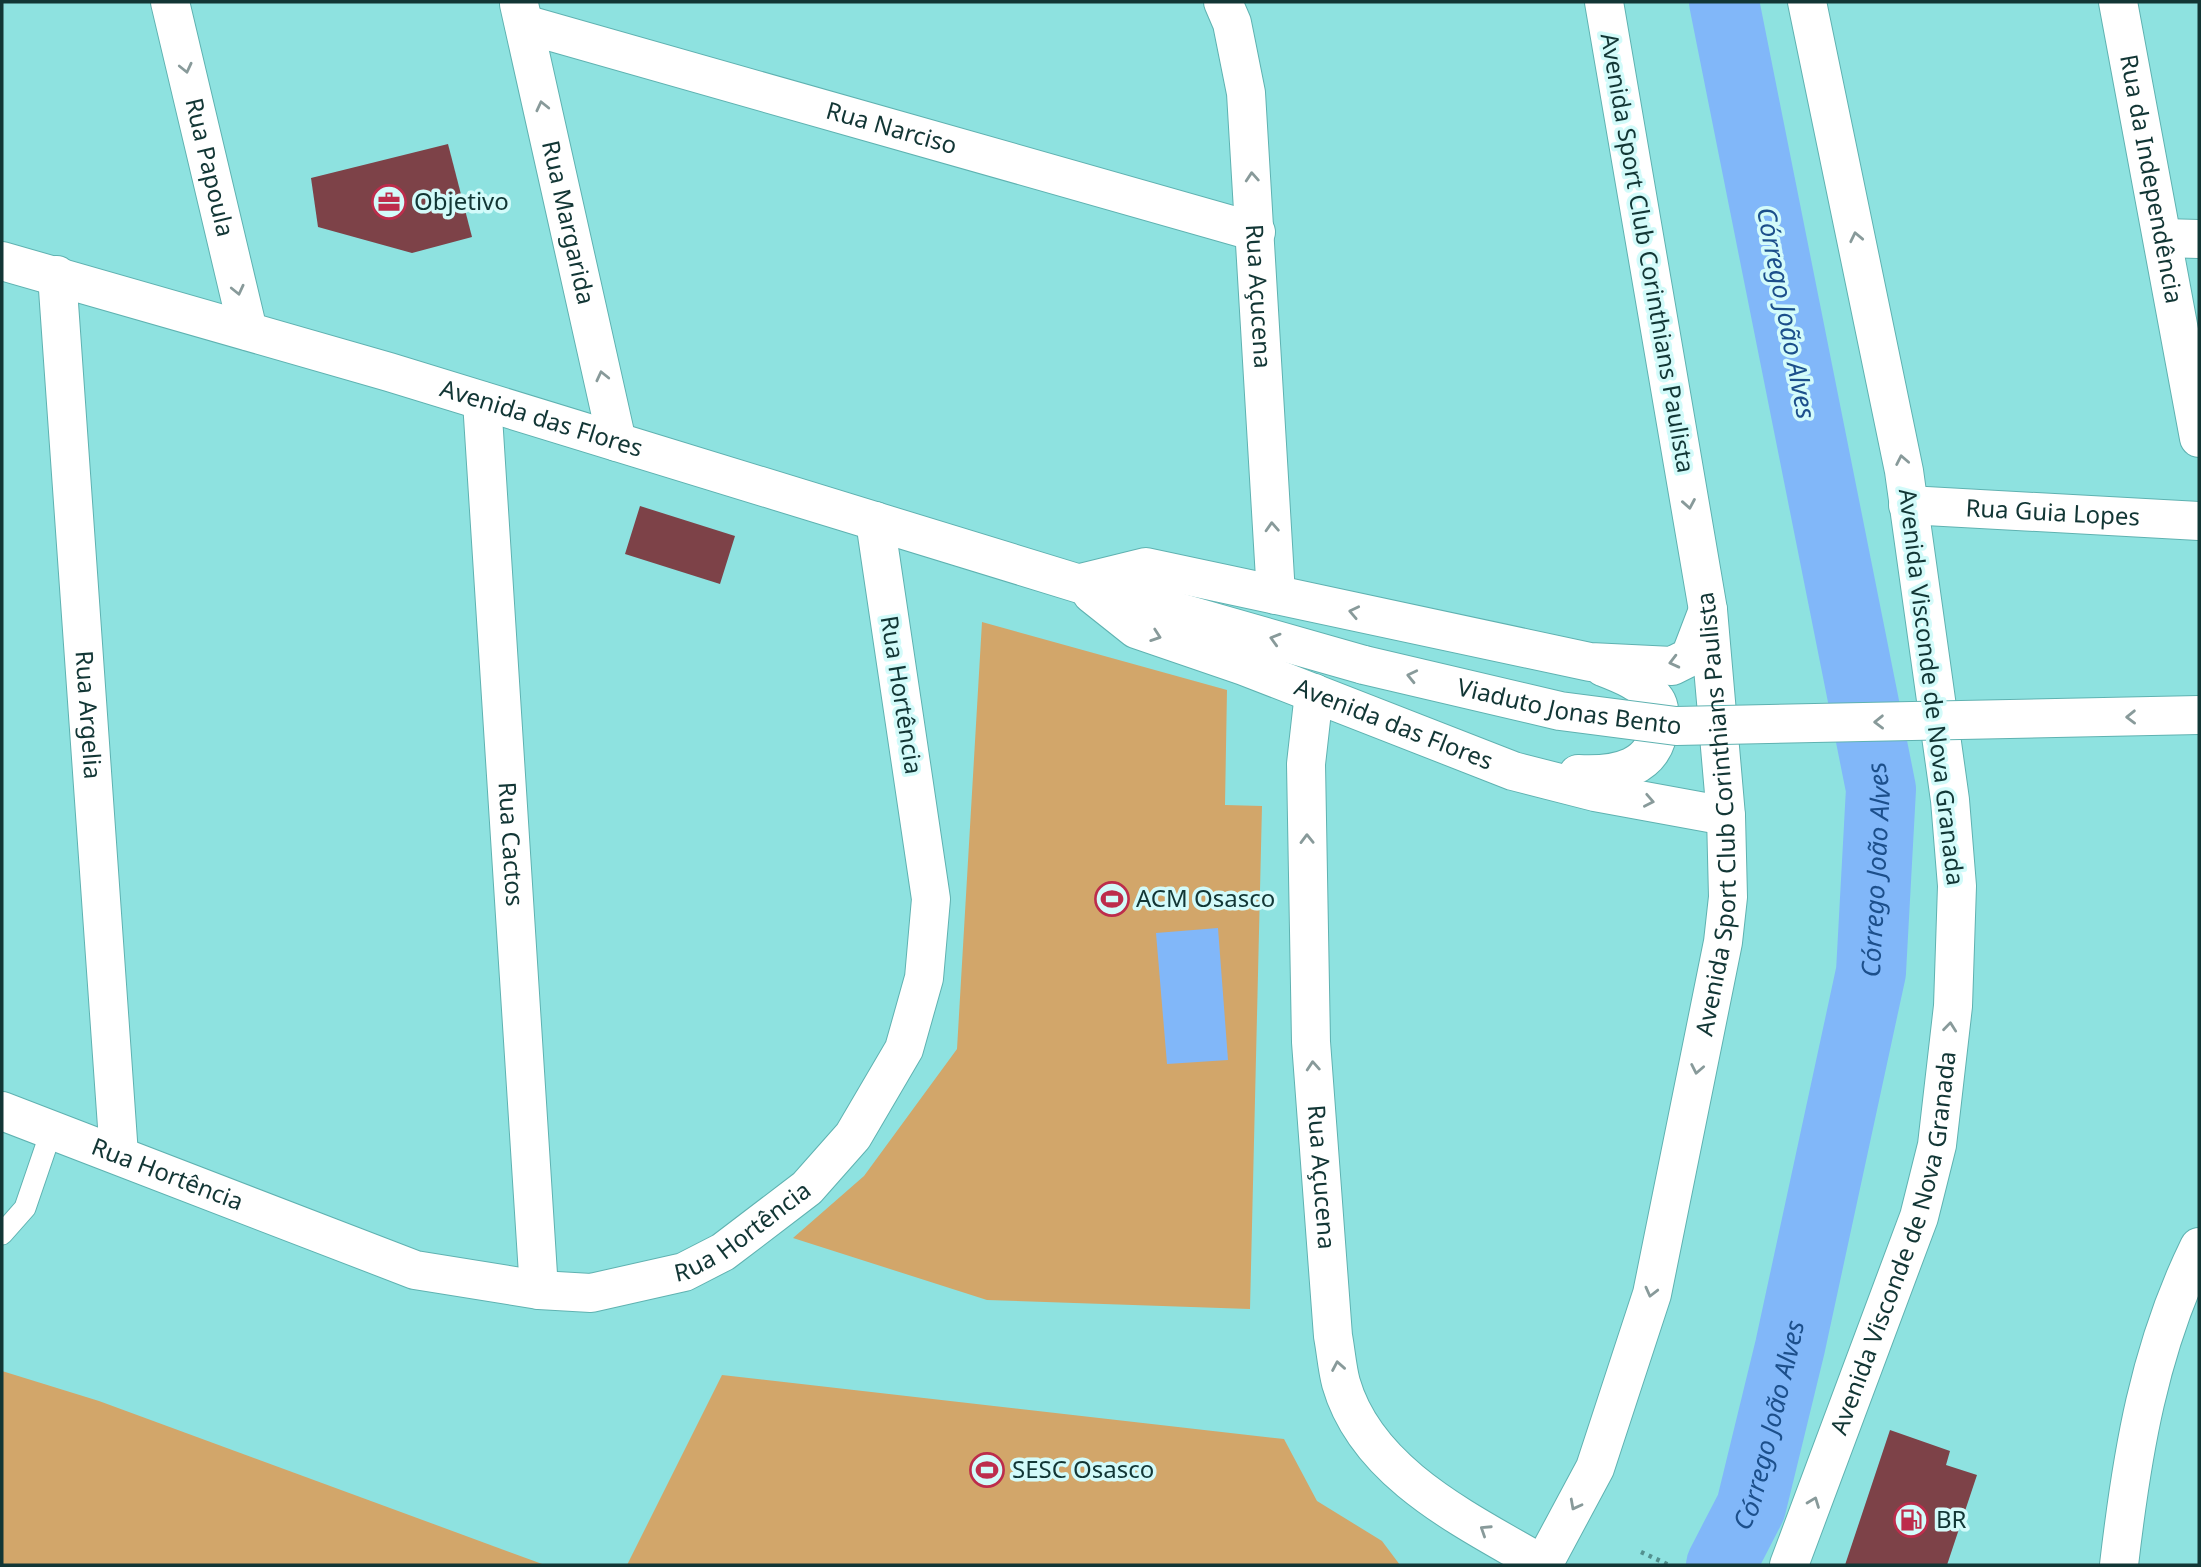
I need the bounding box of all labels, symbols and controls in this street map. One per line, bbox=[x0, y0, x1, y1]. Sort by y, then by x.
street label: Avenida Sport Club Corinthians Paulista bbox=[1593, 30, 1703, 475]
street label: Rua da Independência bbox=[2113, 51, 2192, 306]
one-way arrow bbox=[178, 62, 192, 74]
street label: Rua Narciso bbox=[823, 93, 961, 161]
street label: Rua Papoula bbox=[178, 95, 243, 240]
one-way arrow bbox=[536, 100, 550, 112]
street label: Rua Margarida bbox=[535, 137, 604, 307]
one-way arrow bbox=[1245, 172, 1260, 183]
office icon: Objetivo bbox=[370, 183, 408, 221]
place label: Objetivo bbox=[414, 184, 509, 217]
water label: Córrego João Alves bbox=[1749, 204, 1825, 422]
street label: Rua Açucena bbox=[1239, 223, 1280, 369]
one-way arrow bbox=[1849, 231, 1864, 243]
one-way arrow bbox=[230, 283, 244, 295]
one-way arrow bbox=[596, 370, 610, 382]
street label: Avenida das Flores bbox=[436, 371, 647, 464]
one-way arrow bbox=[1895, 454, 1910, 466]
street label: Avenida Visconde de Nova Granada bbox=[1892, 486, 1973, 887]
street label: Rua Guia Lopes bbox=[1965, 490, 2141, 533]
one-way arrow bbox=[1681, 498, 1696, 510]
one-way arrow bbox=[1265, 521, 1280, 532]
street label: Avenida Sport Club Corinthians Paulista bbox=[1686, 590, 1743, 1039]
one-way arrow bbox=[1348, 605, 1360, 620]
street label: Rua Hortência bbox=[874, 613, 931, 776]
one-way arrow bbox=[1149, 628, 1161, 642]
one-way arrow bbox=[1269, 633, 1281, 648]
street label: Rua Argelia bbox=[69, 649, 110, 780]
one-way arrow bbox=[1668, 654, 1680, 669]
street label: Avenida das Flores bbox=[1290, 669, 1498, 777]
street label: Viaduto Jonas Bento bbox=[1454, 669, 1684, 742]
one-way arrow bbox=[1406, 670, 1418, 684]
one-way arrow bbox=[2125, 709, 2136, 724]
one-way arrow bbox=[1873, 714, 1884, 730]
water label: Córrego João Alves bbox=[1852, 759, 1898, 978]
street label: Rua Cactos bbox=[491, 781, 532, 907]
one-way arrow bbox=[1643, 792, 1655, 807]
one-way arrow bbox=[1299, 833, 1315, 844]
sports icon: ACM Osasco bbox=[1093, 880, 1131, 918]
place label: ACM Osasco bbox=[1136, 881, 1275, 914]
one-way arrow bbox=[1943, 1021, 1958, 1032]
street label: Avenida Visconde de Nova Granada bbox=[1821, 1049, 1963, 1439]
one-way arrow bbox=[1306, 1061, 1321, 1072]
one-way arrow bbox=[1691, 1063, 1706, 1075]
street label: Rua Açucena bbox=[1301, 1104, 1344, 1250]
street label: Rua Hortência bbox=[87, 1129, 248, 1217]
street label: Rua Hortência bbox=[671, 1173, 817, 1289]
one-way arrow bbox=[1645, 1286, 1659, 1298]
water label: Córrego João Alves bbox=[1723, 1317, 1812, 1536]
one-way arrow bbox=[1332, 1360, 1347, 1372]
sports icon: SESC Osasco bbox=[968, 1451, 1006, 1489]
place label: SESC Osasco bbox=[1012, 1452, 1154, 1485]
one-way arrow bbox=[1805, 1496, 1819, 1508]
one-way arrow bbox=[1569, 1498, 1583, 1511]
fuel station icon: BR bbox=[1892, 1501, 1930, 1539]
place label: BR bbox=[1936, 1502, 1967, 1535]
one-way arrow bbox=[1479, 1525, 1492, 1538]

